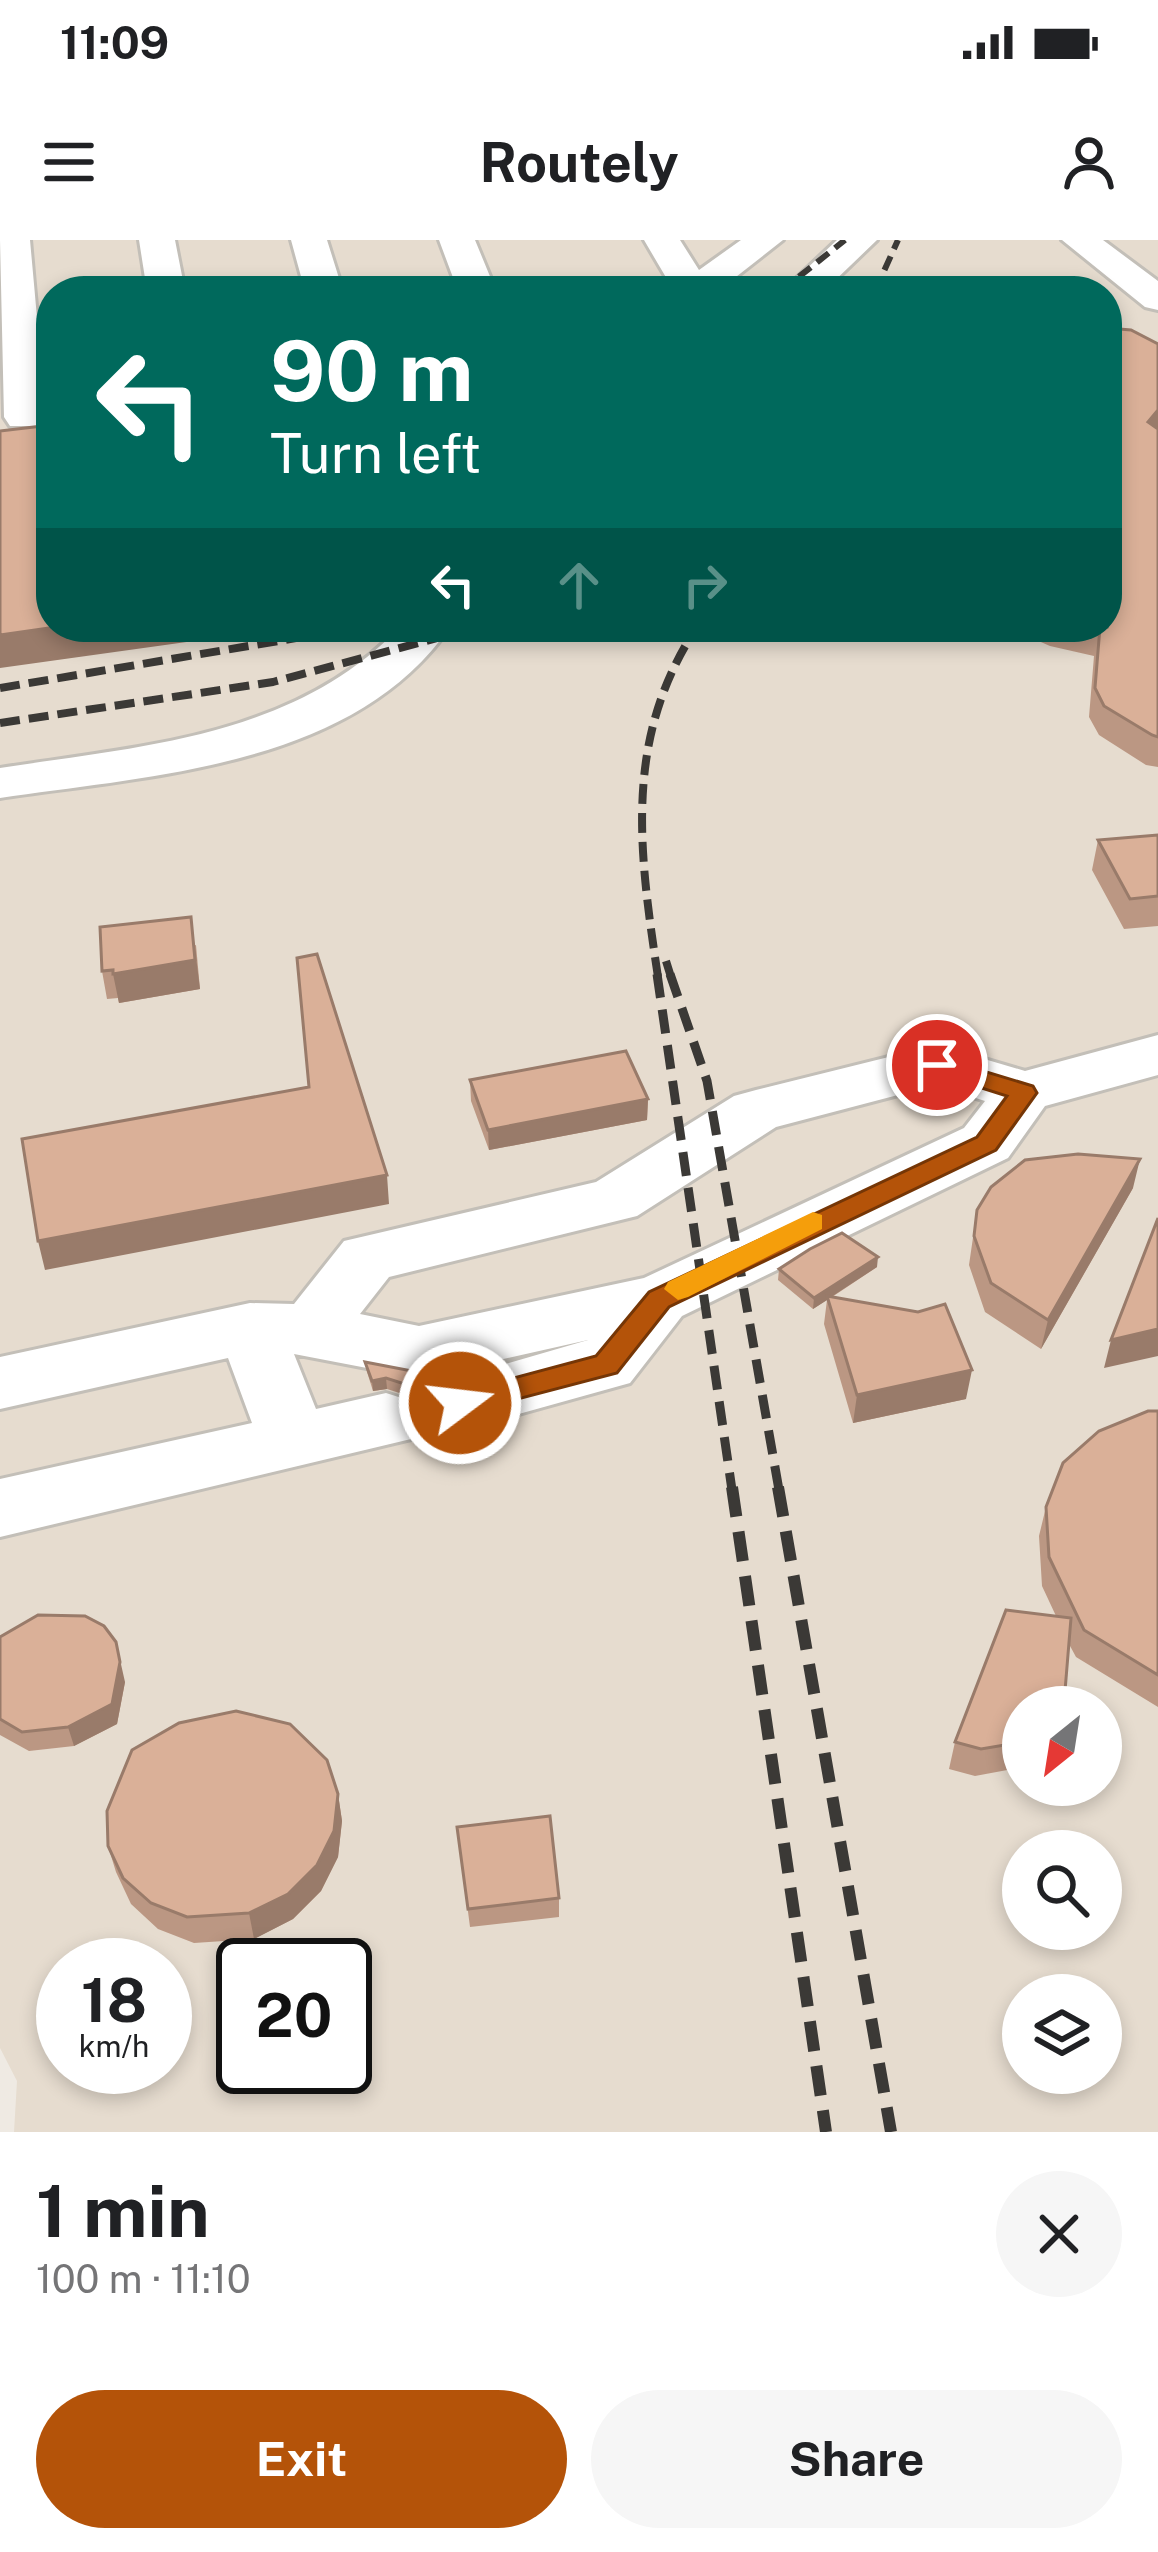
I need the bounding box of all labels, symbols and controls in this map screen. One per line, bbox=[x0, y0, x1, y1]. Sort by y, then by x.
text: 11:09 bbox=[60, 16, 169, 69]
icon: menu bbox=[36, 129, 102, 195]
icon: person bbox=[1056, 129, 1122, 195]
text: Routely bbox=[479, 131, 679, 194]
text: 90 m bbox=[270, 321, 473, 420]
icon: left bbox=[72, 324, 228, 480]
text: Turn left bbox=[270, 422, 481, 485]
icon: left bbox=[420, 552, 486, 618]
icon: ahead bbox=[546, 552, 612, 618]
icon: right bbox=[672, 552, 738, 618]
pin bbox=[886, 1014, 988, 1116]
icon: arrive bbox=[904, 1032, 970, 1098]
position arrow bbox=[397, 1340, 523, 1466]
north arrow bbox=[1002, 1686, 1122, 1806]
map controls bbox=[1002, 1686, 1122, 2094]
button: search bbox=[1002, 1830, 1122, 1950]
speed limit sign: 20 bbox=[216, 1938, 372, 2094]
text: 18 bbox=[81, 1965, 147, 2036]
button: layers bbox=[1002, 1974, 1122, 2094]
text: km/h bbox=[79, 2028, 149, 2064]
text: 1 min bbox=[36, 2169, 210, 2253]
button: close bbox=[996, 2171, 1122, 2297]
text: 100 m · 11:10 bbox=[36, 2256, 251, 2302]
button: Exit bbox=[36, 2390, 567, 2528]
button: Share bbox=[591, 2390, 1122, 2528]

